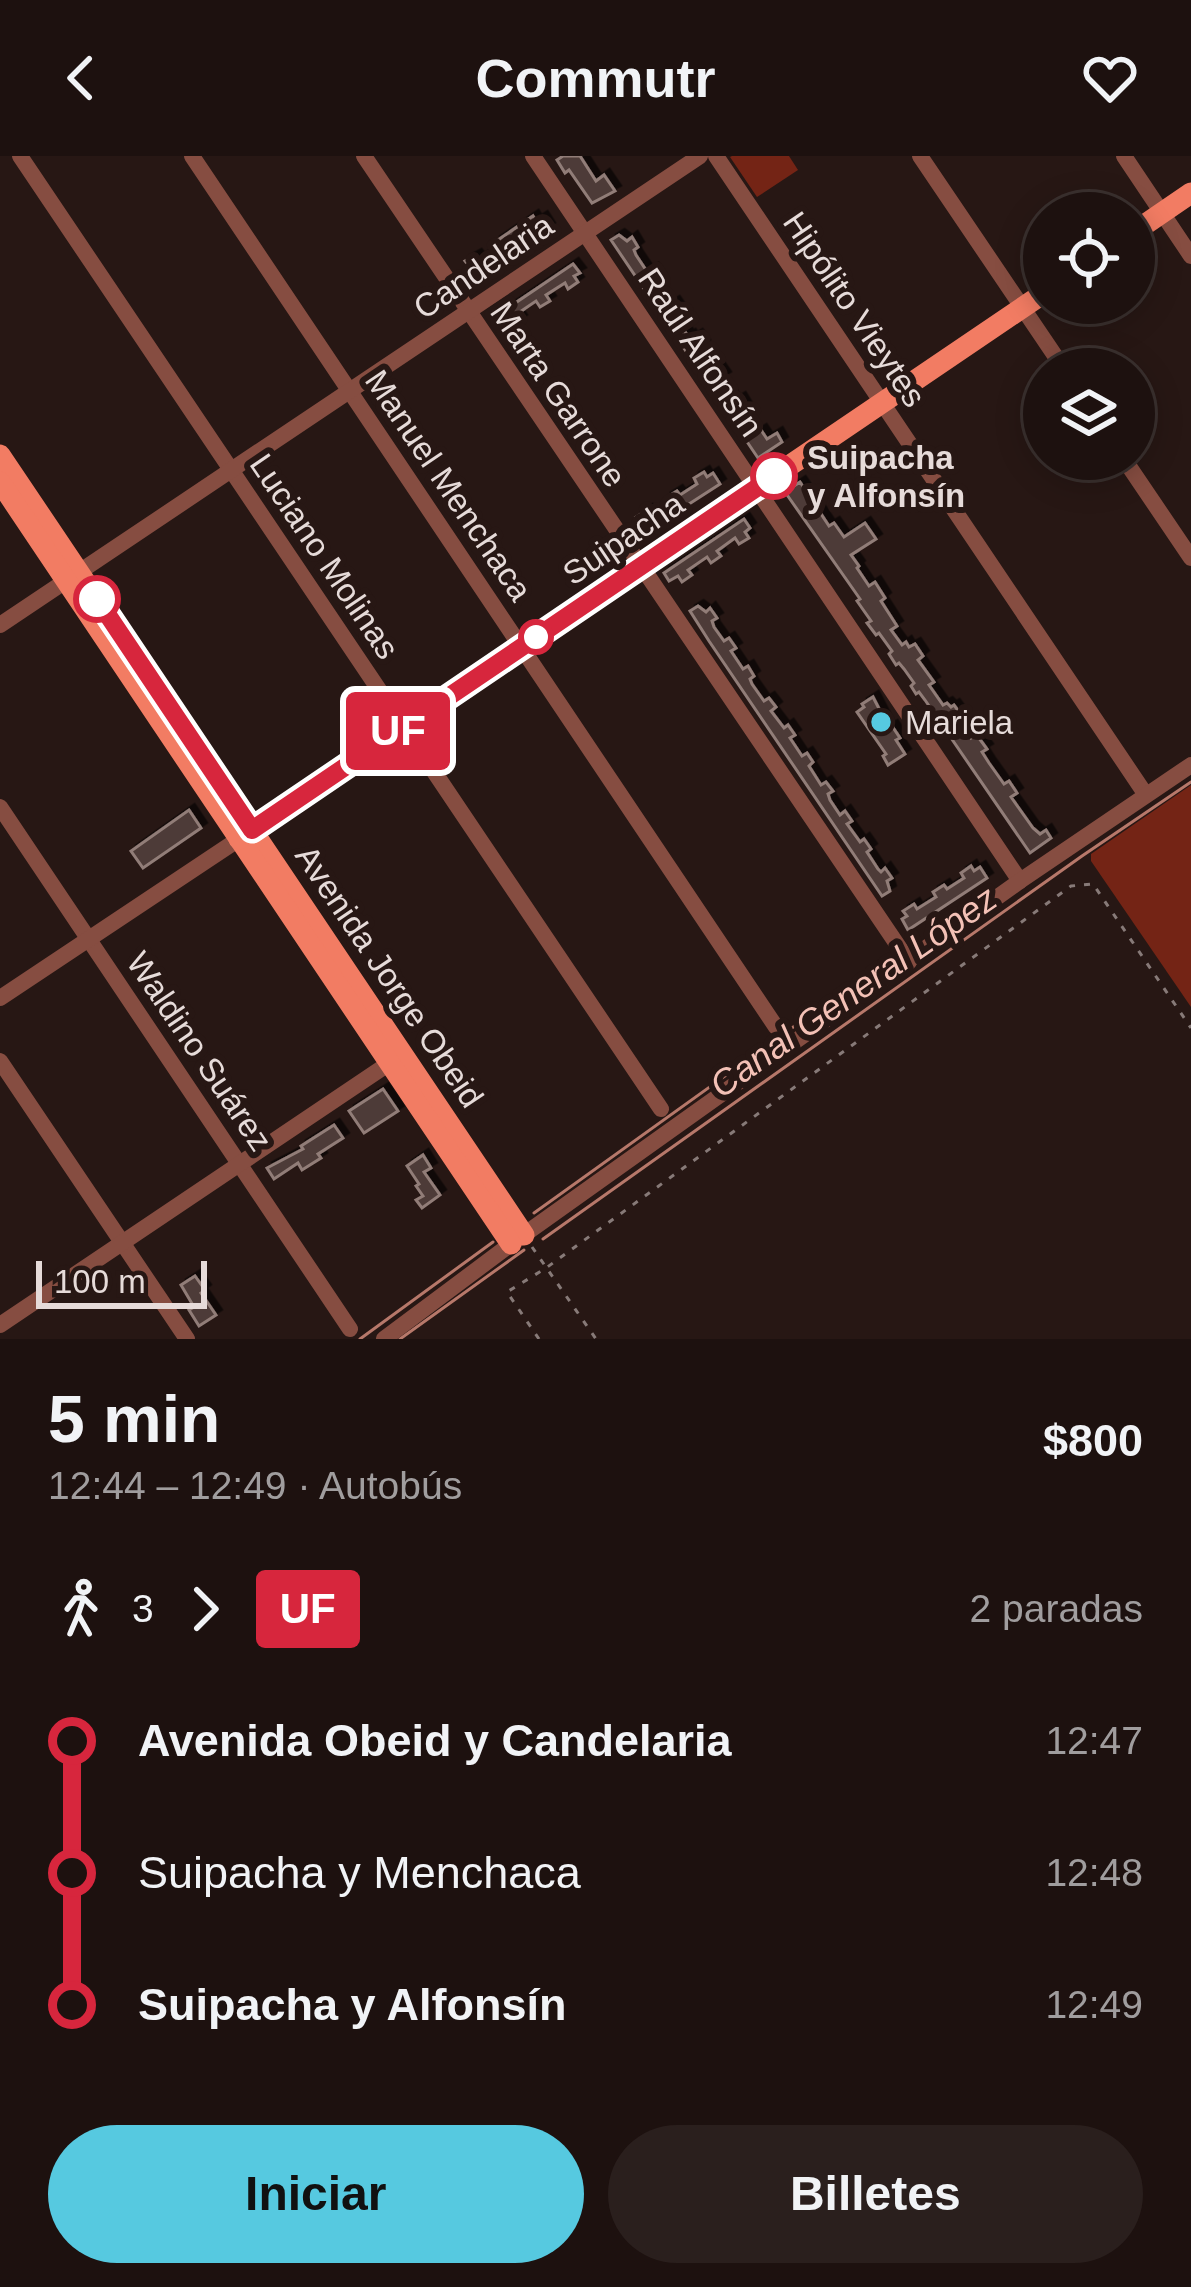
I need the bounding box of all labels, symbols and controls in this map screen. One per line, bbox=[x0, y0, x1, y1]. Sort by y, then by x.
icon: back bbox=[48, 45, 114, 111]
icon: heart bbox=[1077, 45, 1143, 111]
text: Commutr bbox=[476, 48, 716, 108]
map controls bbox=[1023, 192, 1155, 480]
button: locate bbox=[1023, 192, 1155, 324]
street label: Hipólito Vieytes bbox=[776, 205, 933, 414]
street label: Candelaria bbox=[407, 206, 560, 326]
street label: Raúl Alfonsín bbox=[631, 261, 770, 443]
street label: Marta Garrone bbox=[483, 295, 634, 494]
button: layers bbox=[1023, 348, 1155, 480]
street label: Manuel Menchaca bbox=[358, 363, 540, 608]
place label: Suipacha y Alfonsín bbox=[807, 439, 965, 514]
street label: Luciano Molinas bbox=[243, 447, 407, 665]
marker: Suipacha y Alfonsín bbox=[752, 454, 796, 498]
street label: Suipacha bbox=[556, 484, 691, 592]
unlabelled marker bbox=[75, 577, 119, 621]
unlabelled marker bbox=[520, 621, 552, 653]
line badge: UF bbox=[344, 692, 452, 770]
place label: Mariela bbox=[905, 704, 1014, 741]
text: UF bbox=[370, 707, 426, 754]
marker: Mariela bbox=[868, 709, 894, 735]
street label: Avenida Jorge Obeid bbox=[288, 838, 491, 1114]
water label: Canal General López bbox=[702, 877, 1004, 1106]
street label: Waldino Suárez bbox=[119, 945, 280, 1158]
scale bar bbox=[36, 1255, 207, 1308]
text: 100 m bbox=[54, 1263, 146, 1300]
text: 5 min bbox=[48, 1382, 220, 1456]
text: $800 bbox=[1043, 1415, 1143, 1466]
text: 12:44 – 12:49 · Autobús bbox=[48, 1464, 462, 1507]
icon: walk bbox=[48, 1576, 114, 1642]
icon: forward bbox=[172, 1576, 238, 1642]
text: UF bbox=[280, 1585, 336, 1632]
text: 3 bbox=[132, 1587, 154, 1630]
text: 2 paradas bbox=[970, 1587, 1143, 1630]
text: Avenida Obeid y Candelaria bbox=[138, 1715, 732, 1766]
text: 12:47 bbox=[1045, 1719, 1143, 1762]
text: Suipacha y Menchaca bbox=[138, 1847, 581, 1898]
text: 12:48 bbox=[1045, 1851, 1143, 1894]
text: Suipacha y Alfonsín bbox=[138, 1979, 566, 2030]
text: 12:49 bbox=[1045, 1983, 1143, 2026]
button: Iniciar bbox=[48, 2125, 584, 2263]
button: Billetes bbox=[608, 2125, 1143, 2263]

